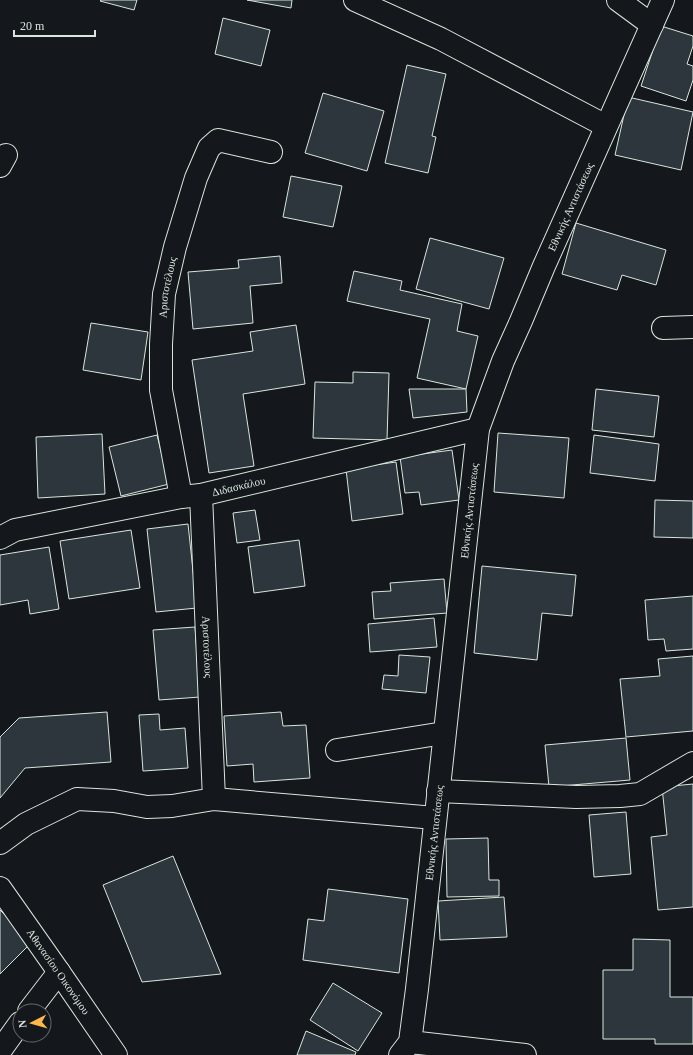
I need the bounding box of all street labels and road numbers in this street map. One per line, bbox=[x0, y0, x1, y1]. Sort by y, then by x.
street label: Εθνικής Αντιστάσεως bbox=[546, 160, 596, 253]
street label: Αριστοτέλους bbox=[157, 255, 179, 318]
street label: Εθνικής Αντιστάσεως bbox=[458, 462, 480, 559]
street label: Διδασκάλου bbox=[211, 474, 267, 498]
street label: Αριστοτέλους bbox=[200, 616, 215, 679]
street label: Εθνικής Αντιστάσεως bbox=[423, 784, 445, 881]
street label: Αθανασίου Οικονόμου bbox=[25, 927, 93, 1017]

